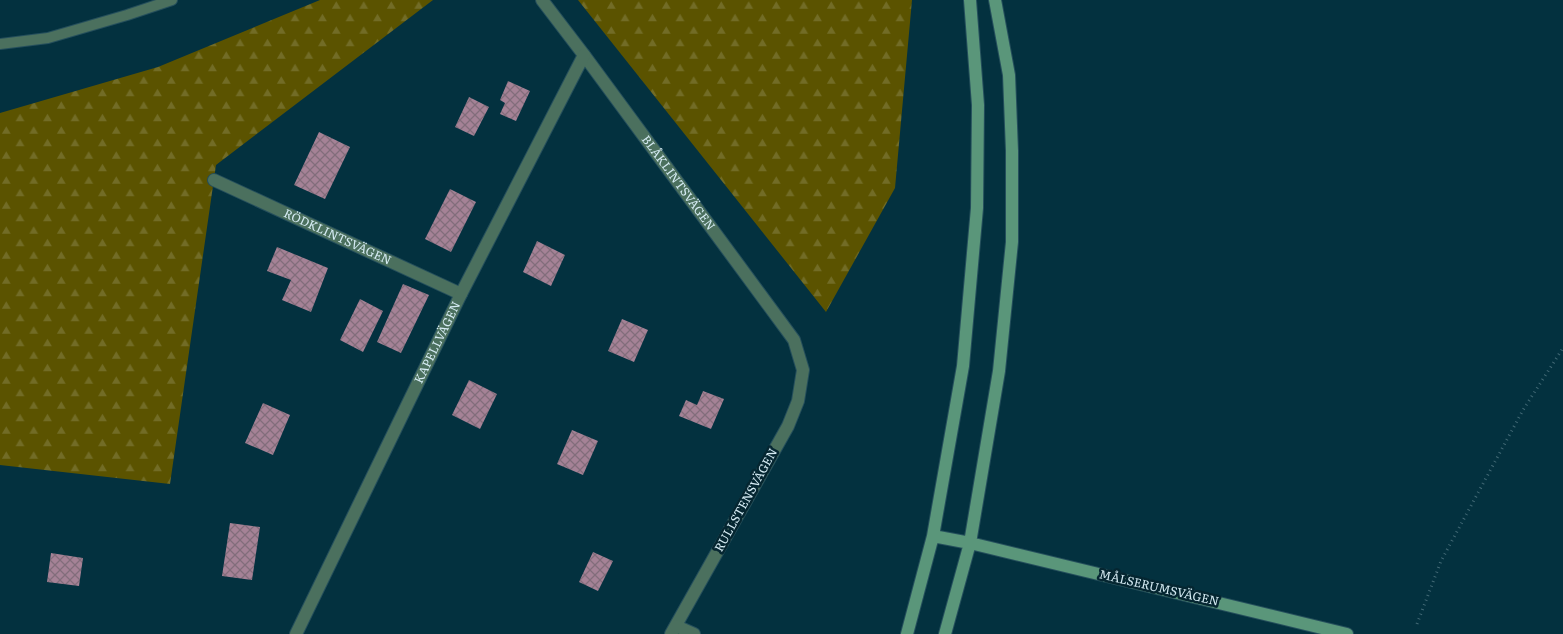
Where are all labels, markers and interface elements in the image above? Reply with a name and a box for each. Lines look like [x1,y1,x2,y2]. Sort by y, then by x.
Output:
street label: BLÅKLINTSVÄGEN [638,131,720,234]
street label: RÖDKLINTSVÄGEN [281,203,395,269]
street label: KAPELLVÄGEN [409,298,464,386]
street label: RULLSTENSVÄGEN [709,444,781,555]
street label: MÅLSERUMSVÄGEN [1098,564,1221,610]

